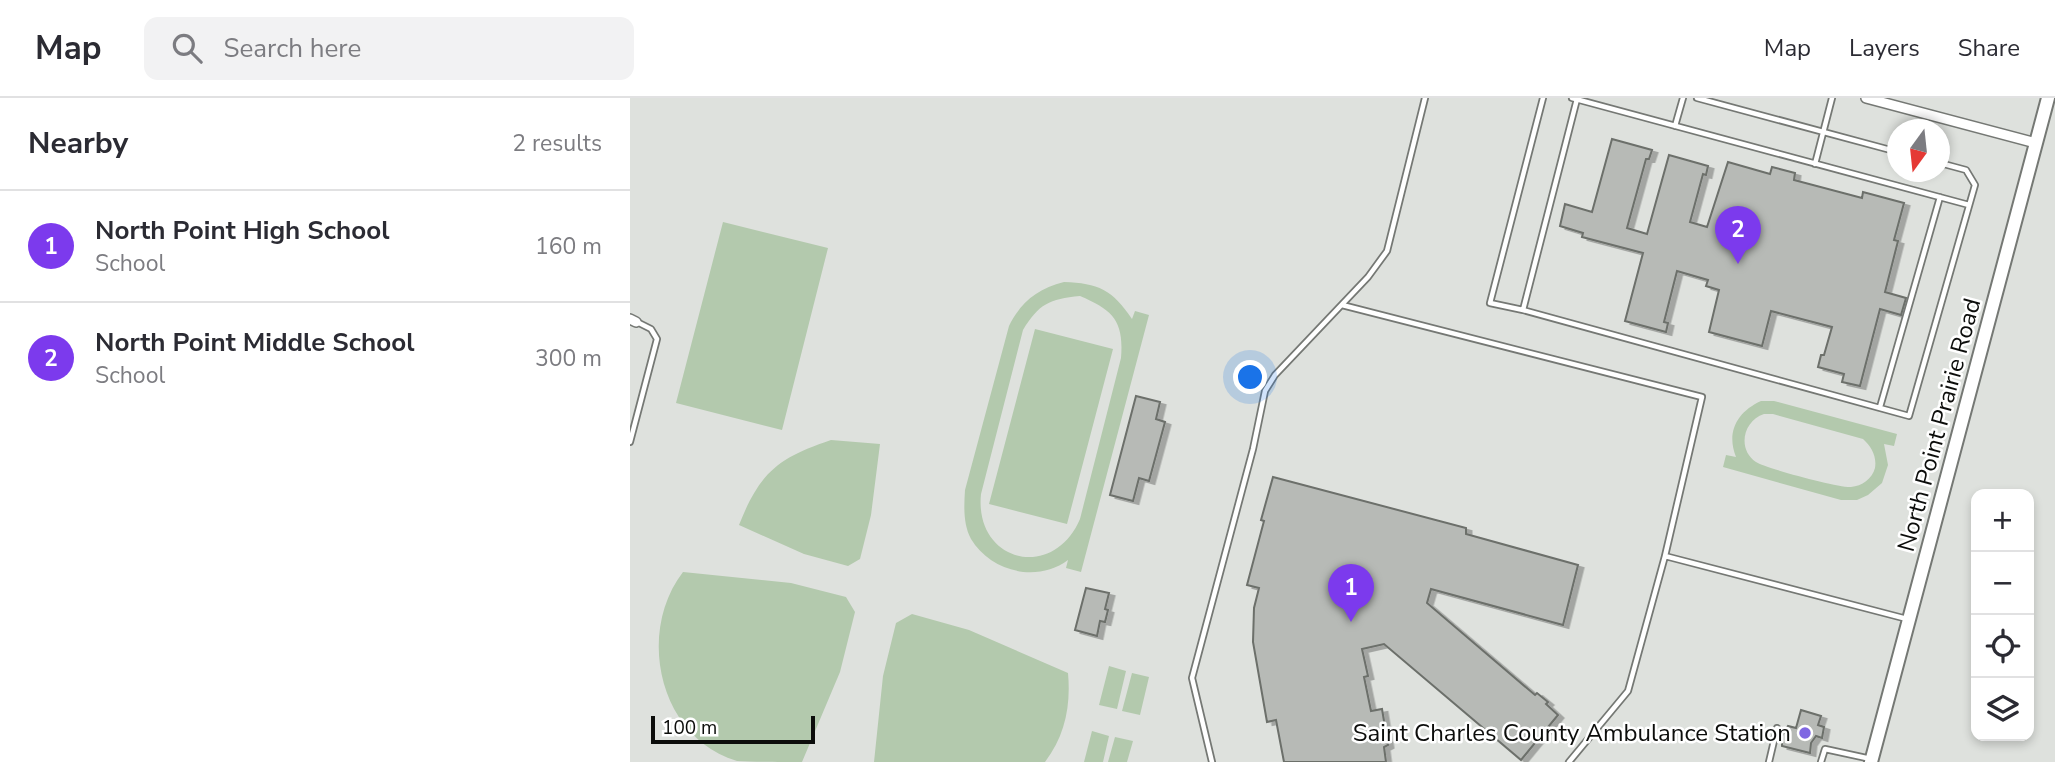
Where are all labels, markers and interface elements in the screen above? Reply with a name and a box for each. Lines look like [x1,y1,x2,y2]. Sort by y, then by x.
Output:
search box [144,17,634,80]
text: Map [35,26,102,71]
icon: search [168,29,206,67]
text: Search here [224,31,361,66]
text: Map [1764,32,1811,64]
text: Layers [1849,32,1920,64]
text: Share [1958,32,2020,64]
north arrow [1887,119,1950,182]
text: Nearby [28,123,128,164]
text: 2 results [512,128,602,159]
pin: 2 [1715,206,1761,264]
text: North Point High School [95,213,389,248]
text: 1 [44,231,58,262]
text: 160 m [535,231,602,262]
text: School [95,248,165,279]
street label: North Point Prairie Road [1890,295,1988,555]
text: North Point Middle School [95,325,415,360]
text: 2 [44,343,58,374]
text: 300 m [535,343,602,374]
text: School [95,360,165,391]
your location [1233,360,1267,394]
map controls [1971,489,2034,741]
button: + [1971,489,2034,552]
button: − [1971,552,2034,615]
pin: 1 [1328,564,1374,622]
button: locate [1971,615,2034,678]
button: layers [1971,678,2034,741]
scale bar [651,713,816,745]
text: 100 m [662,715,717,741]
place label: Saint Charles County Ambulance Station [1353,717,1791,749]
marker: Saint Charles County Ambulance Station [1797,725,1813,741]

